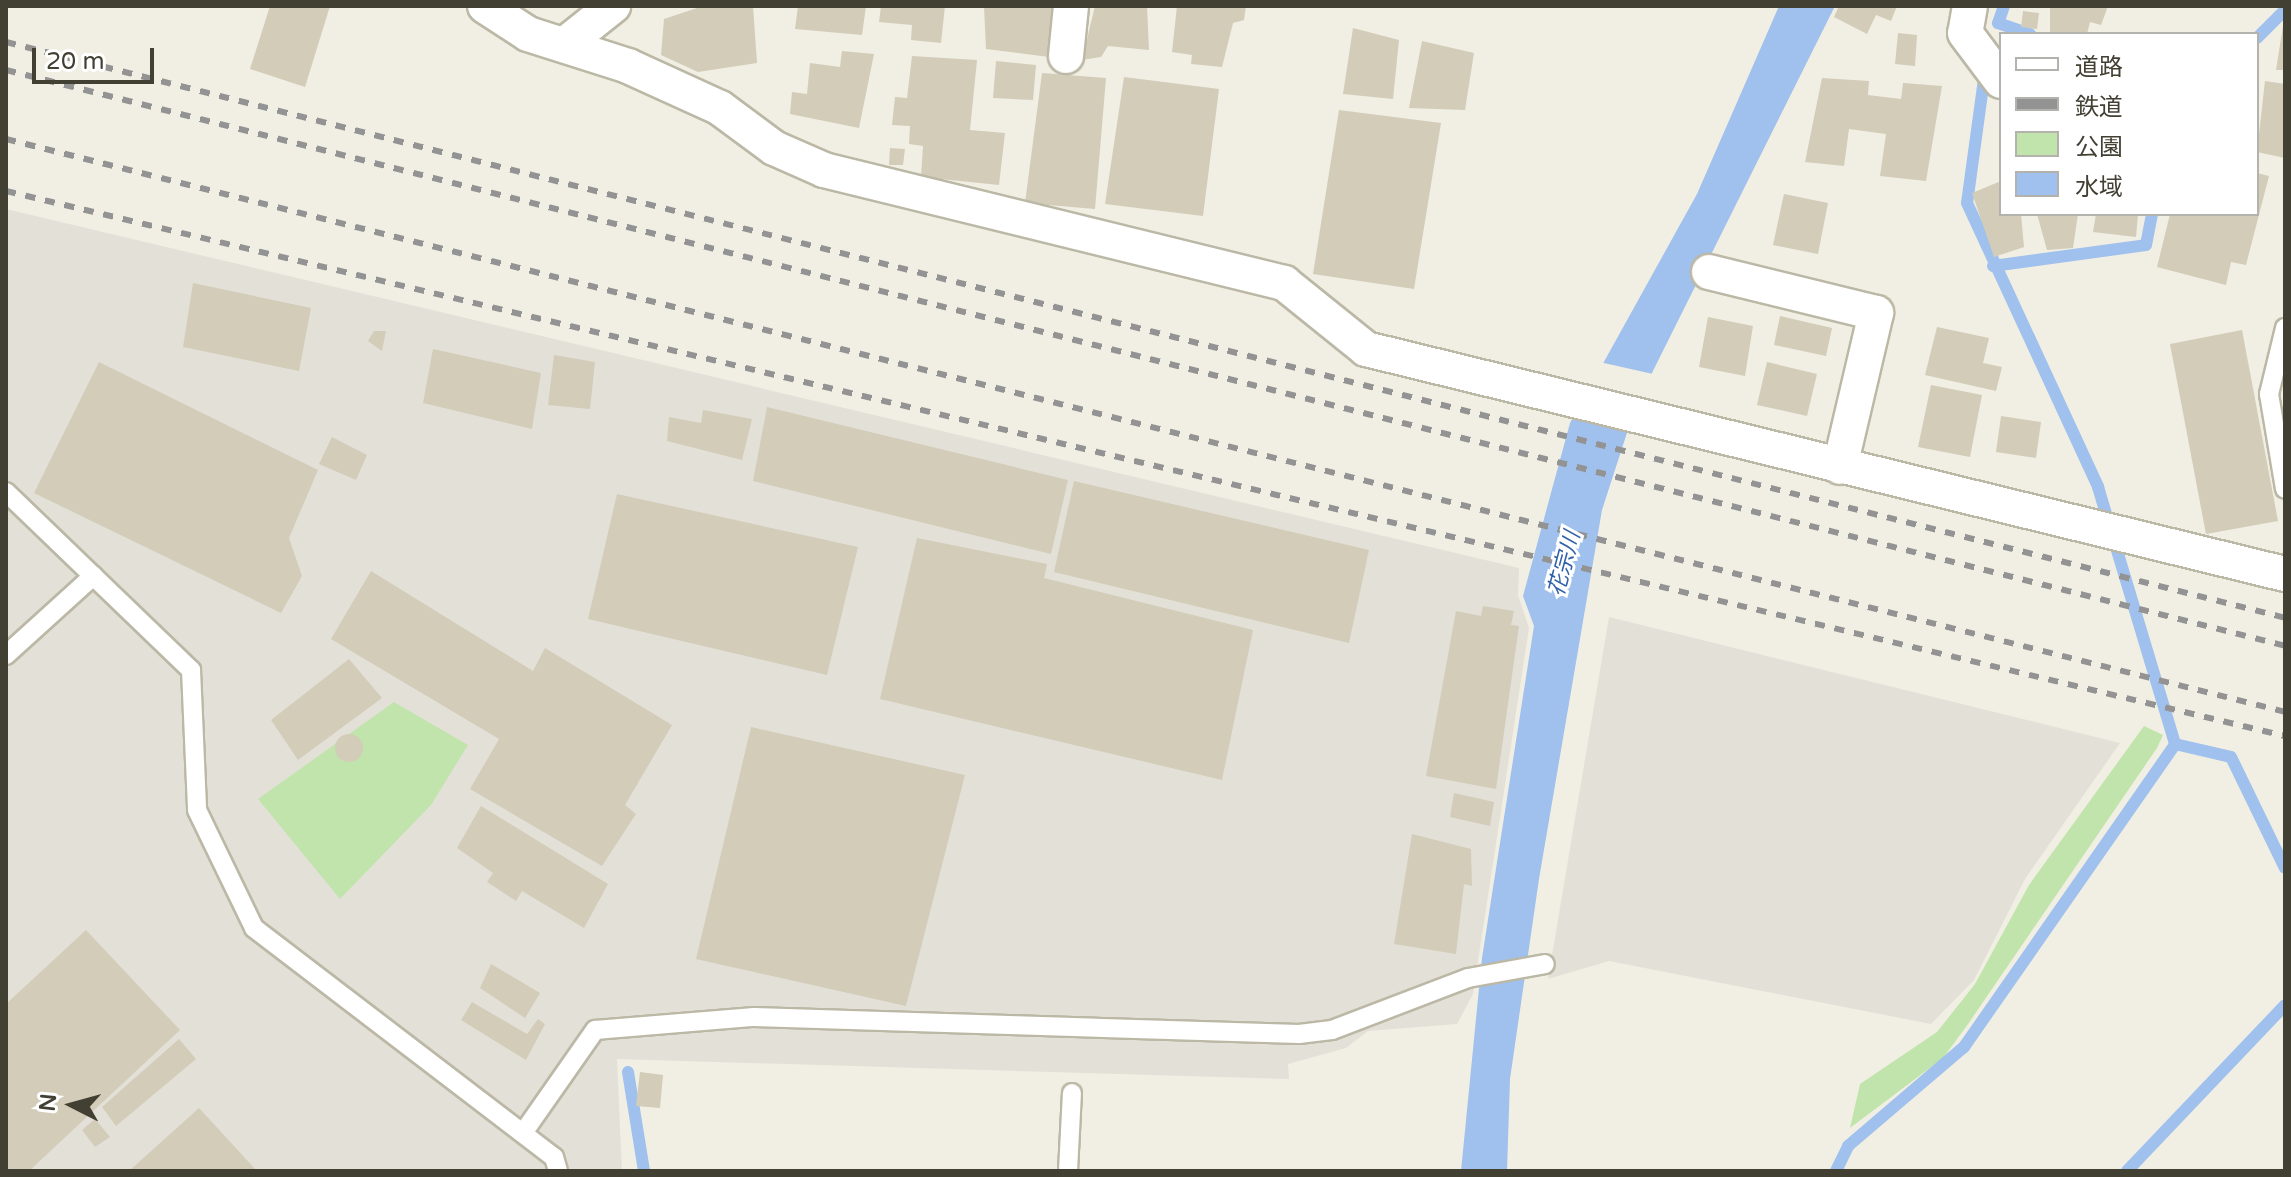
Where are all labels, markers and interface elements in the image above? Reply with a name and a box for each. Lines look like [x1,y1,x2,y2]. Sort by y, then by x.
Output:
scale bar [36,32,158,82]
legend [1999,32,2259,216]
text: 20 m [46,47,104,76]
text: 道路 [2075,53,2123,82]
text: 鉄道 [2075,93,2123,122]
text: 公園 [2075,133,2123,162]
text: 水域 [2075,173,2123,202]
water label: 花宗川 [1544,529,1586,599]
north arrow [32,1065,112,1145]
text: N [34,1092,62,1113]

